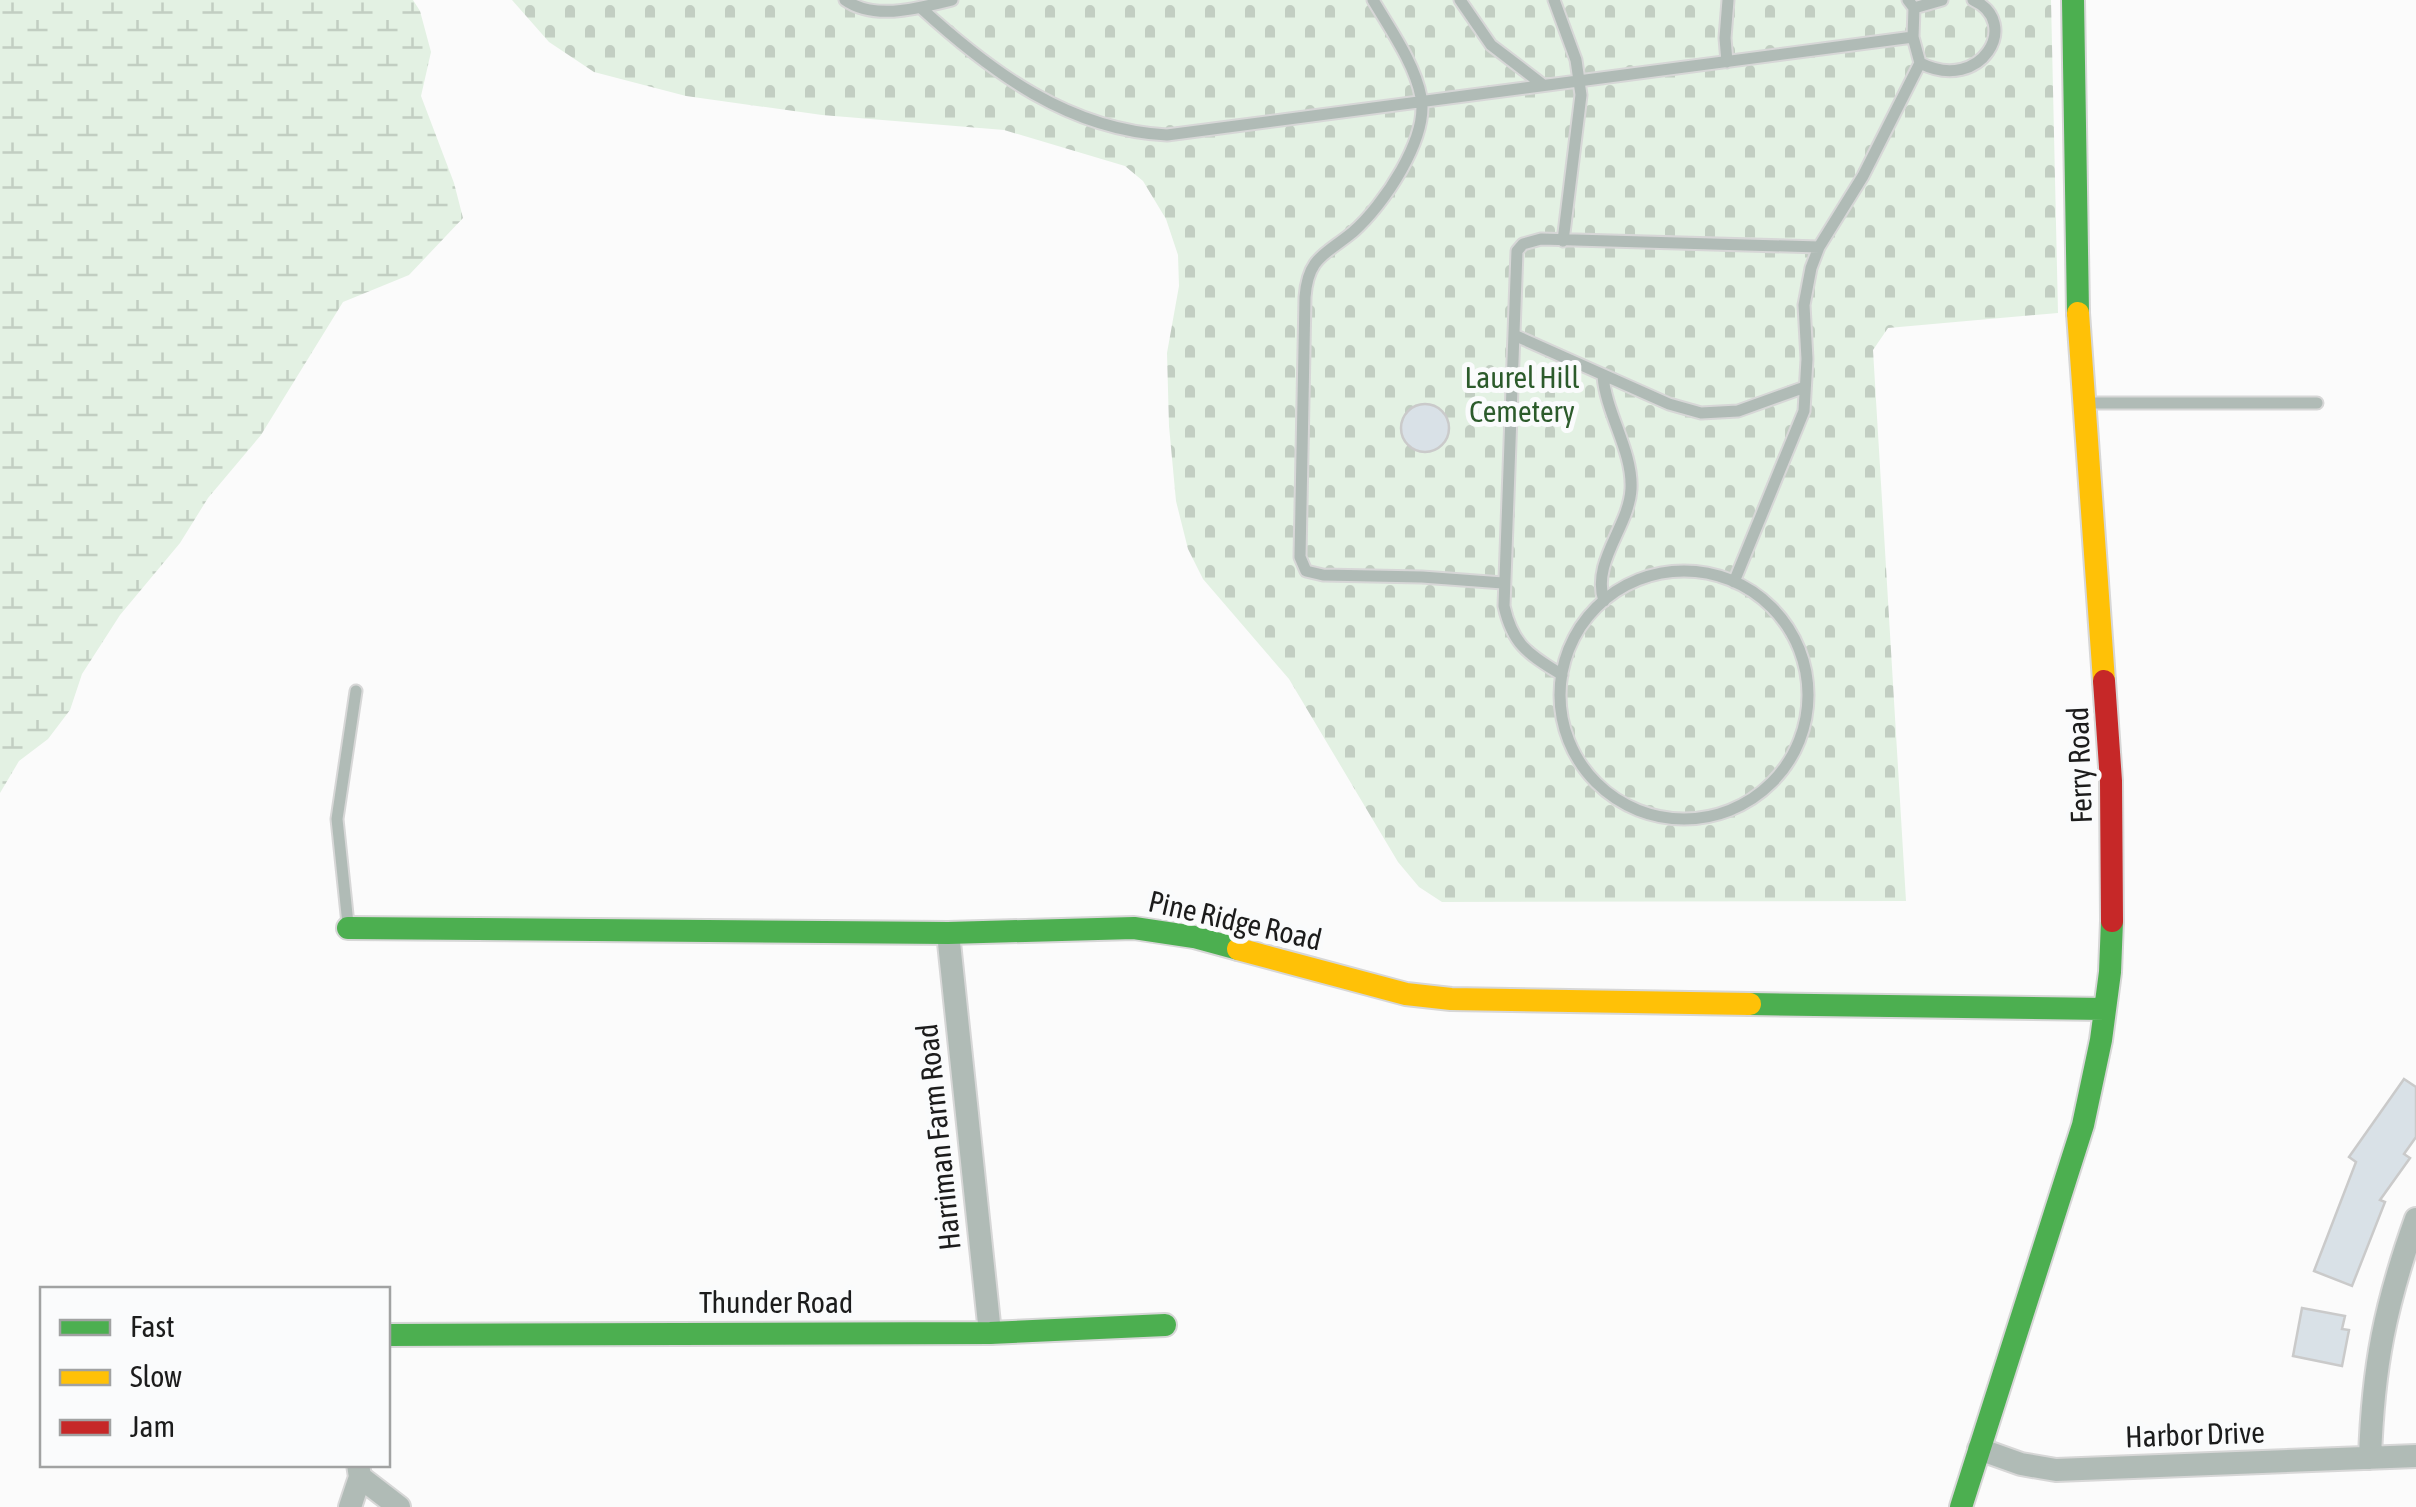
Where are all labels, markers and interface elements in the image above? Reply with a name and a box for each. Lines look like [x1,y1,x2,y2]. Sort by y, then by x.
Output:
park label: Laurel Hill Cemetery [1465,360,1579,428]
street label: Ferry Road [2060,706,2098,824]
street label: Pine Ridge Road [1145,884,1325,956]
street label: Harriman Farm Road [909,1022,967,1252]
street label: Thunder Road [699,1285,853,1319]
legend [40,1287,390,1467]
text: Fast [130,1309,175,1343]
text: Slow [130,1359,182,1393]
text: Jam [130,1409,175,1443]
street label: Harbor Drive [2125,1415,2265,1453]

